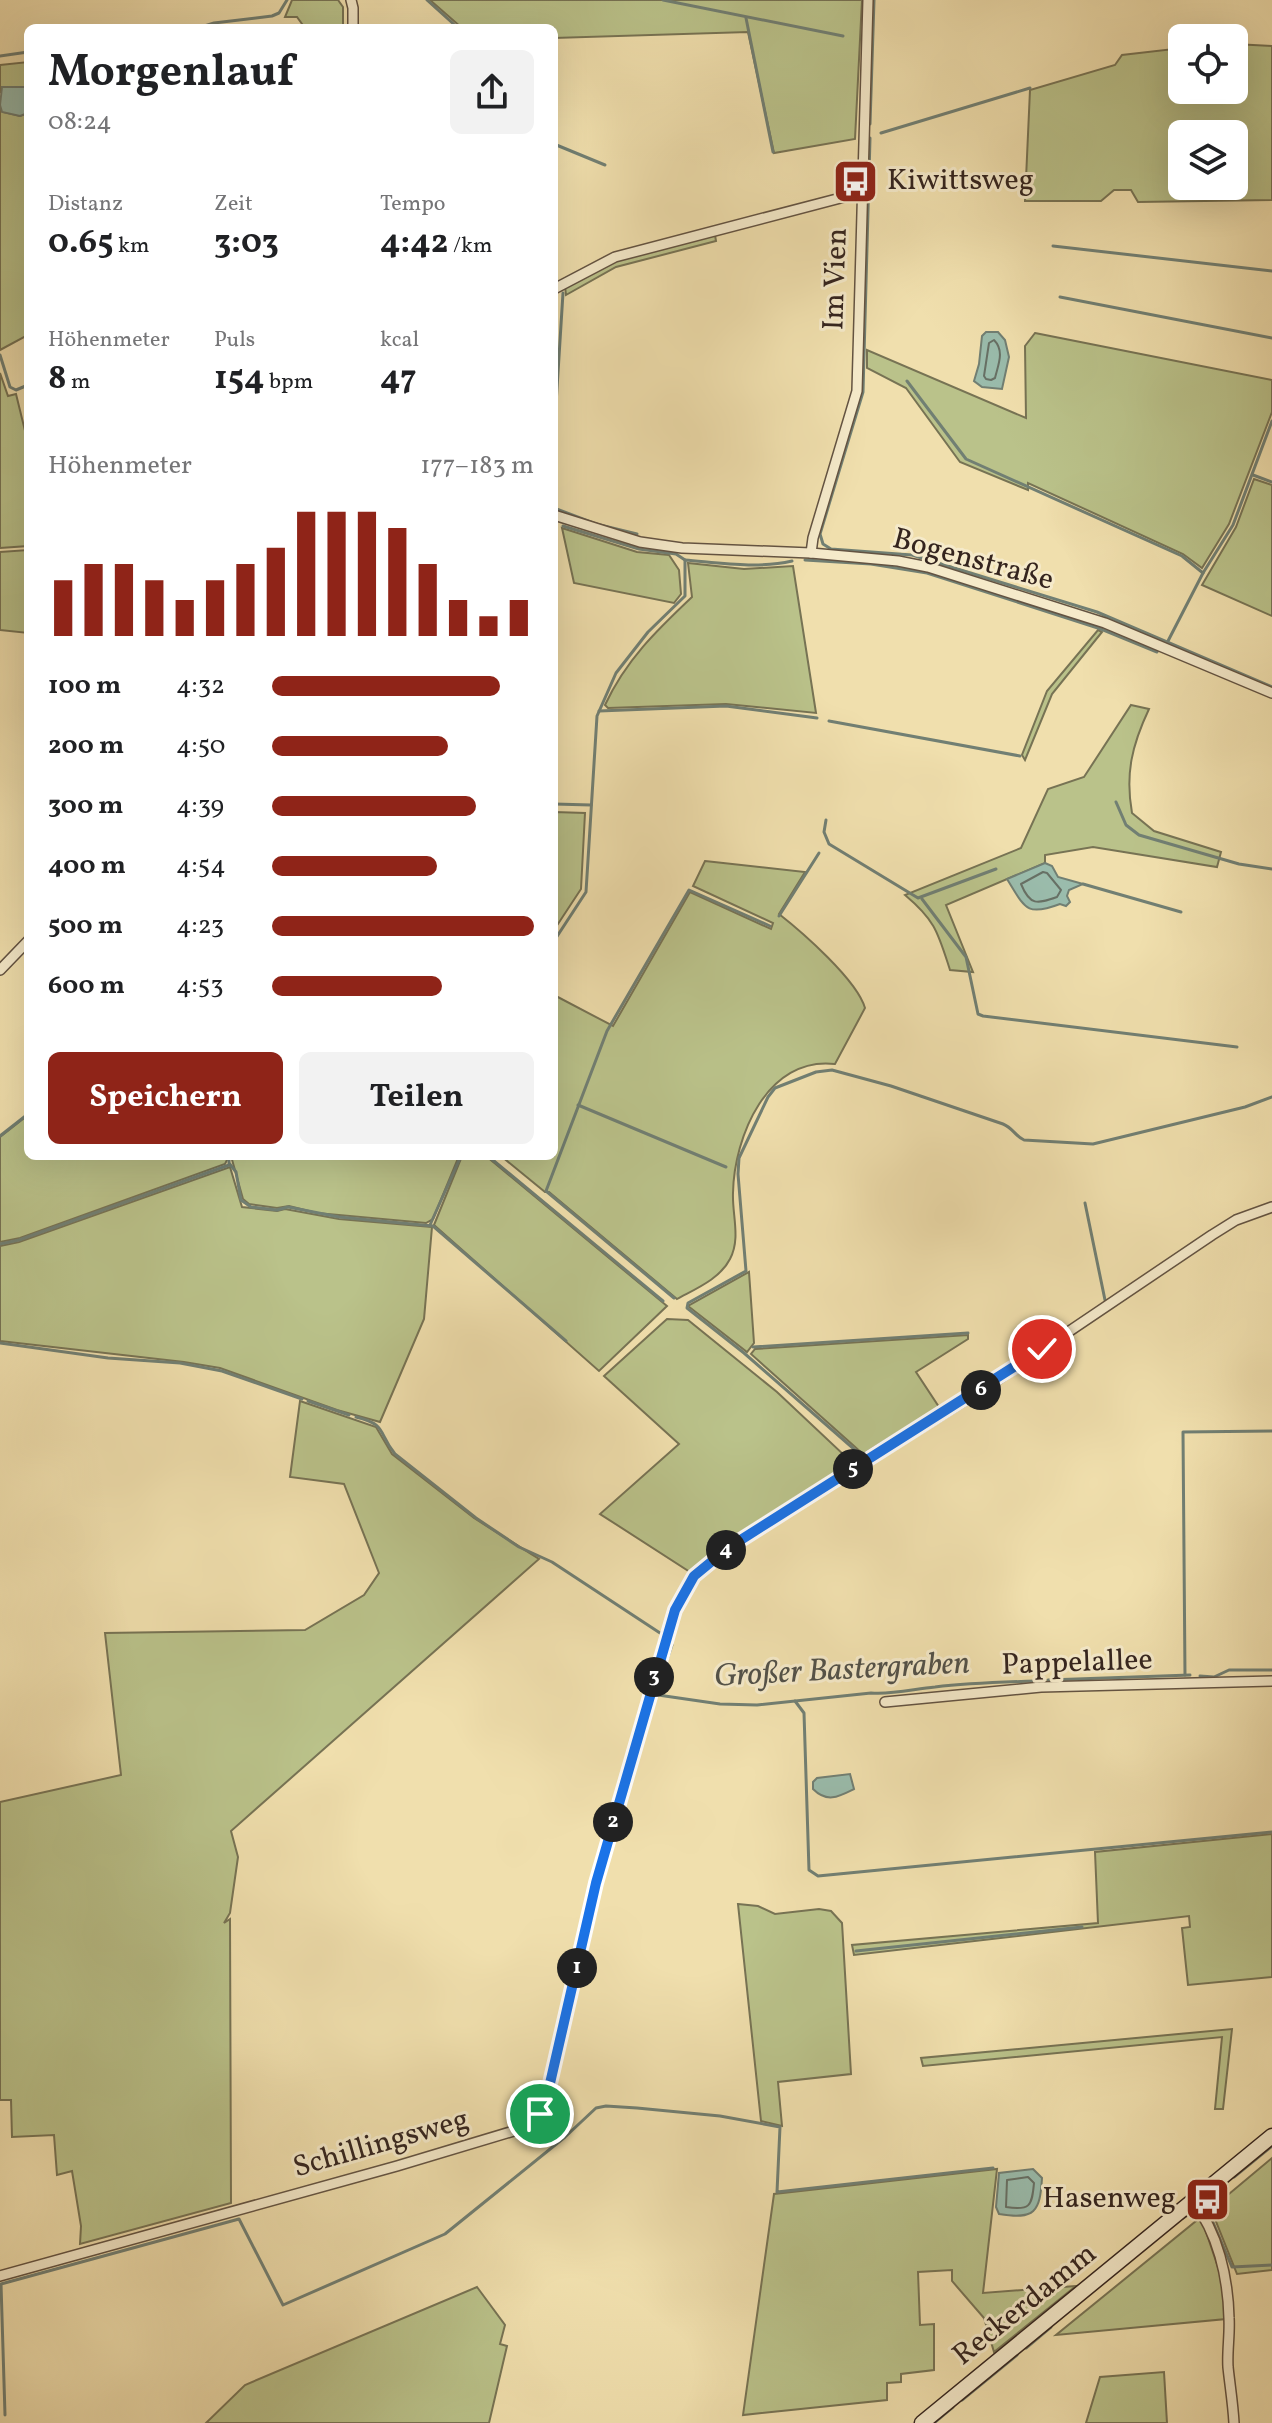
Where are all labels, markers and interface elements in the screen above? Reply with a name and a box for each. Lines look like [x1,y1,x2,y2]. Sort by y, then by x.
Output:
map controls [1168,24,1248,200]
button: locate [1168,24,1248,104]
text: Morgenlauf [48,43,294,104]
button: share [450,50,534,134]
text: 08:24 [48,104,112,140]
button: layers [1168,120,1248,200]
bus stop icon: Kiwittsweg [832,157,880,205]
place label: Kiwittsweg [887,160,1034,202]
text: Distanz [48,189,123,220]
text: Zeit [214,189,253,220]
text: Tempo [380,189,446,220]
text: 0.65 [48,220,114,267]
text: 3:03 [214,220,279,267]
text: 4:42 [380,220,449,267]
street label: Im Vien [813,227,859,331]
text: km [114,231,150,262]
text: /km [449,231,492,262]
text: Höhenmeter [48,325,170,356]
text: Puls [214,325,255,356]
text: kcal [380,325,419,356]
text: 8 [48,356,67,403]
text: 154 [214,356,265,403]
text: 47 [380,356,417,403]
text: m [67,367,90,398]
text: bpm [265,367,313,398]
text: Höhenmeter [48,448,192,484]
text: 177–183 m [420,448,534,484]
street label: Bogenstraße [888,518,1058,602]
text: 100 m [48,668,121,704]
text: 4:32 [176,668,225,704]
text: 200 m [48,728,124,764]
text: 4:50 [176,728,225,764]
text: 300 m [48,788,124,824]
text: 4:39 [176,788,224,824]
text: 400 m [48,848,126,884]
text: 4:54 [176,848,226,884]
text: 500 m [48,908,123,944]
text: 4:23 [176,908,224,944]
text: 600 m [48,968,125,1004]
text: 4:53 [176,968,224,1004]
button: Speichern [48,1052,283,1144]
button: Teilen [299,1052,534,1144]
pin [1008,1315,1076,1383]
icon: check [1020,1327,1064,1371]
pin: 6 [961,1370,1001,1410]
text: 6 [975,1374,987,1405]
pin: 5 [833,1449,873,1489]
text: 5 [848,1453,858,1484]
pin: 4 [706,1530,746,1570]
text: 4 [719,1534,733,1565]
street label: Pappelallee [1001,1639,1153,1687]
water label: Großer Bastergraben [713,1642,971,1700]
pin: 3 [634,1657,674,1697]
text: 3 [648,1661,660,1692]
pin: 2 [593,1802,633,1842]
text: 2 [607,1806,619,1837]
pin: 1 [557,1948,597,1988]
text: 1 [573,1952,581,1983]
pin [506,2080,574,2148]
icon: arrive [518,2092,562,2136]
street label: Schillingsweg [288,2099,474,2189]
bus stop icon: Hasenweg [1183,2175,1231,2223]
place label: Hasenweg [1042,2178,1176,2220]
street label: Reckerdamm [944,2234,1106,2376]

